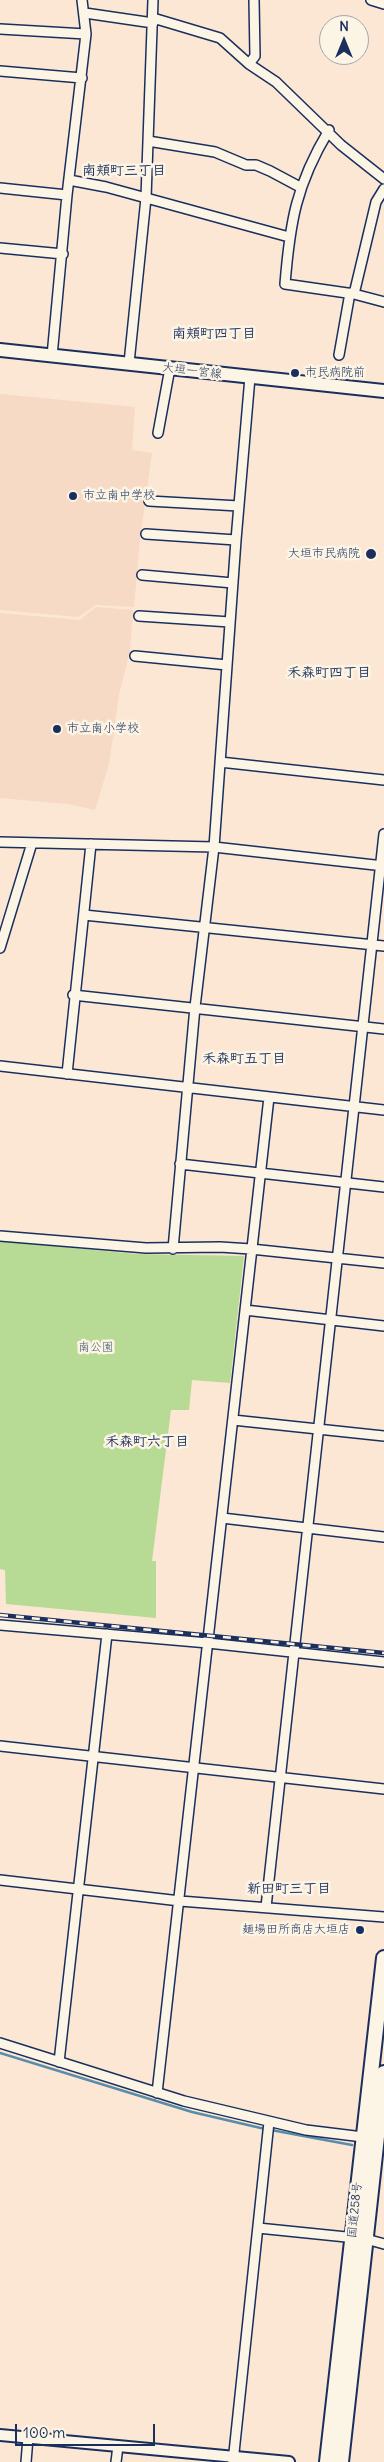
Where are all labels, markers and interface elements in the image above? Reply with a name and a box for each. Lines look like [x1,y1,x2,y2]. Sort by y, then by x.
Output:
north arrow [319,15,369,65]
text: N [339,17,349,35]
district label: 南頬町三丁目 [82,163,166,179]
district label: 南頬町四丁目 [172,326,256,342]
street label: 大垣一宮線 [161,360,223,382]
place label: 市民病院前 [305,366,365,380]
marker: 市民病院前 [289,367,301,379]
place label: 市立南中学校 [83,489,155,503]
marker: 市立南中学校 [67,490,79,502]
place label: 大垣市民病院 [288,547,360,561]
marker: 大垣市民病院 [364,547,378,561]
district label: 禾森町四丁目 [287,665,371,681]
place label: 市立南小学校 [67,722,139,736]
marker: 市立南小学校 [51,723,63,735]
district label: 禾森町五丁目 [202,1051,286,1067]
park label: 南公園 [78,1341,114,1355]
district label: 禾森町六丁目 [105,1434,189,1450]
district label: 新田町三丁目 [247,1881,331,1897]
place label: 麺場田所商店大垣店 [242,1923,350,1937]
marker: 麺場田所商店大垣店 [354,1924,366,1936]
street label: 国道258号 [345,2181,365,2239]
scale bar [18,2414,158,2446]
text: 100 m [23,2423,65,2442]

